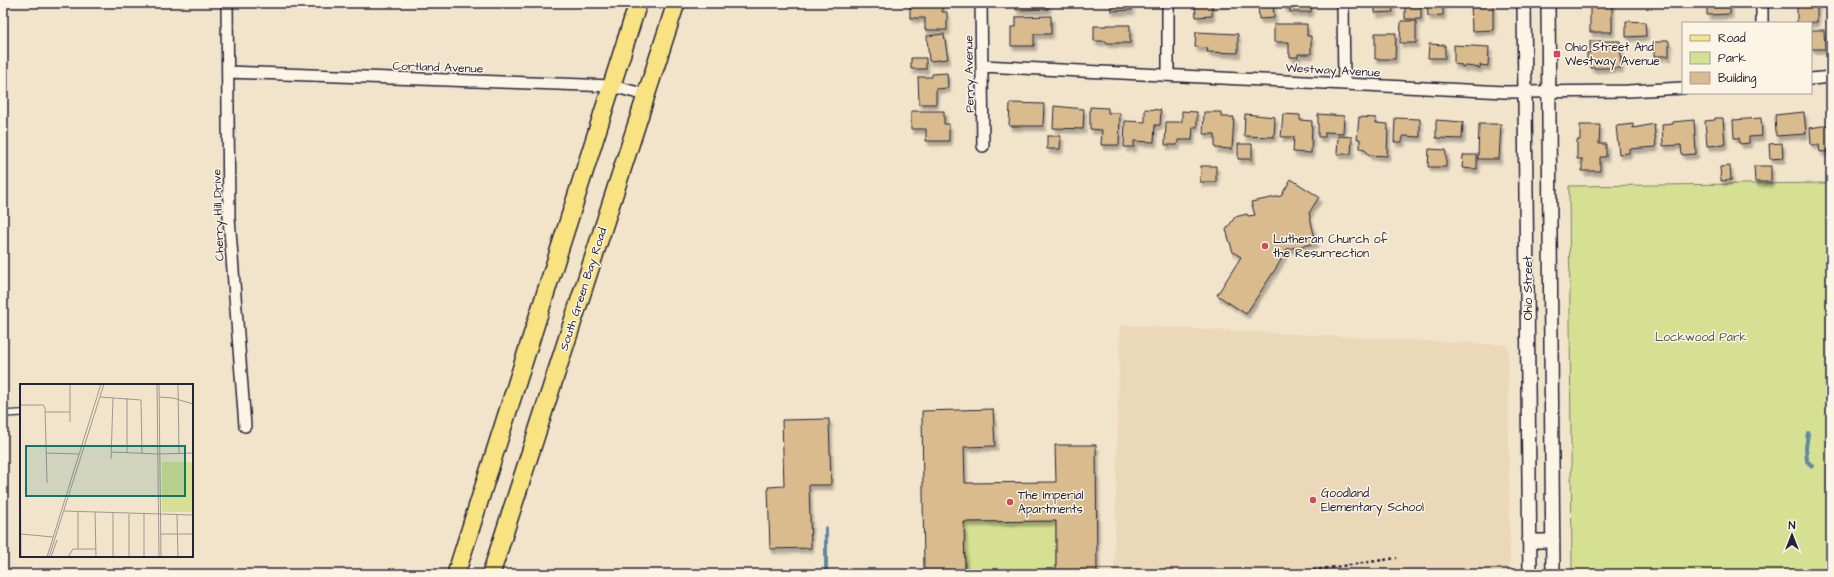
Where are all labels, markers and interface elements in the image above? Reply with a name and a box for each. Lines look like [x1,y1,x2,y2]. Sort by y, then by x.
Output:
legend [1682,22,1812,94]
text: Road [1718,30,1746,47]
street label: Perry Avenue [960,34,980,113]
place label: Ohio Street And Westway Avenue [1565,39,1660,71]
marker: Ohio Street And Westway Avenue [1552,49,1562,59]
text: Park [1718,50,1746,67]
street label: Cortland Avenue [392,57,484,78]
street label: Westway Avenue [1285,60,1381,82]
text: Building [1718,70,1756,88]
street label: Cherry Hill Drive [208,168,230,261]
street label: South Green Bay Road [556,225,612,353]
place label: Lutheran Church of the Resurrection [1273,231,1388,262]
marker: Lutheran Church of the Resurrection [1260,241,1270,251]
street label: Ohio Street [1520,256,1537,320]
park label: Lockwood Park [1655,329,1748,346]
inset map [20,384,193,557]
place label: Goodland Elementary School [1321,485,1424,517]
place label: The Imperial Apartments [1018,487,1084,518]
marker: Goodland Elementary School [1308,495,1318,505]
marker: The Imperial Apartments [1005,497,1015,507]
north arrow [1772,515,1812,555]
text: N [1789,518,1796,533]

